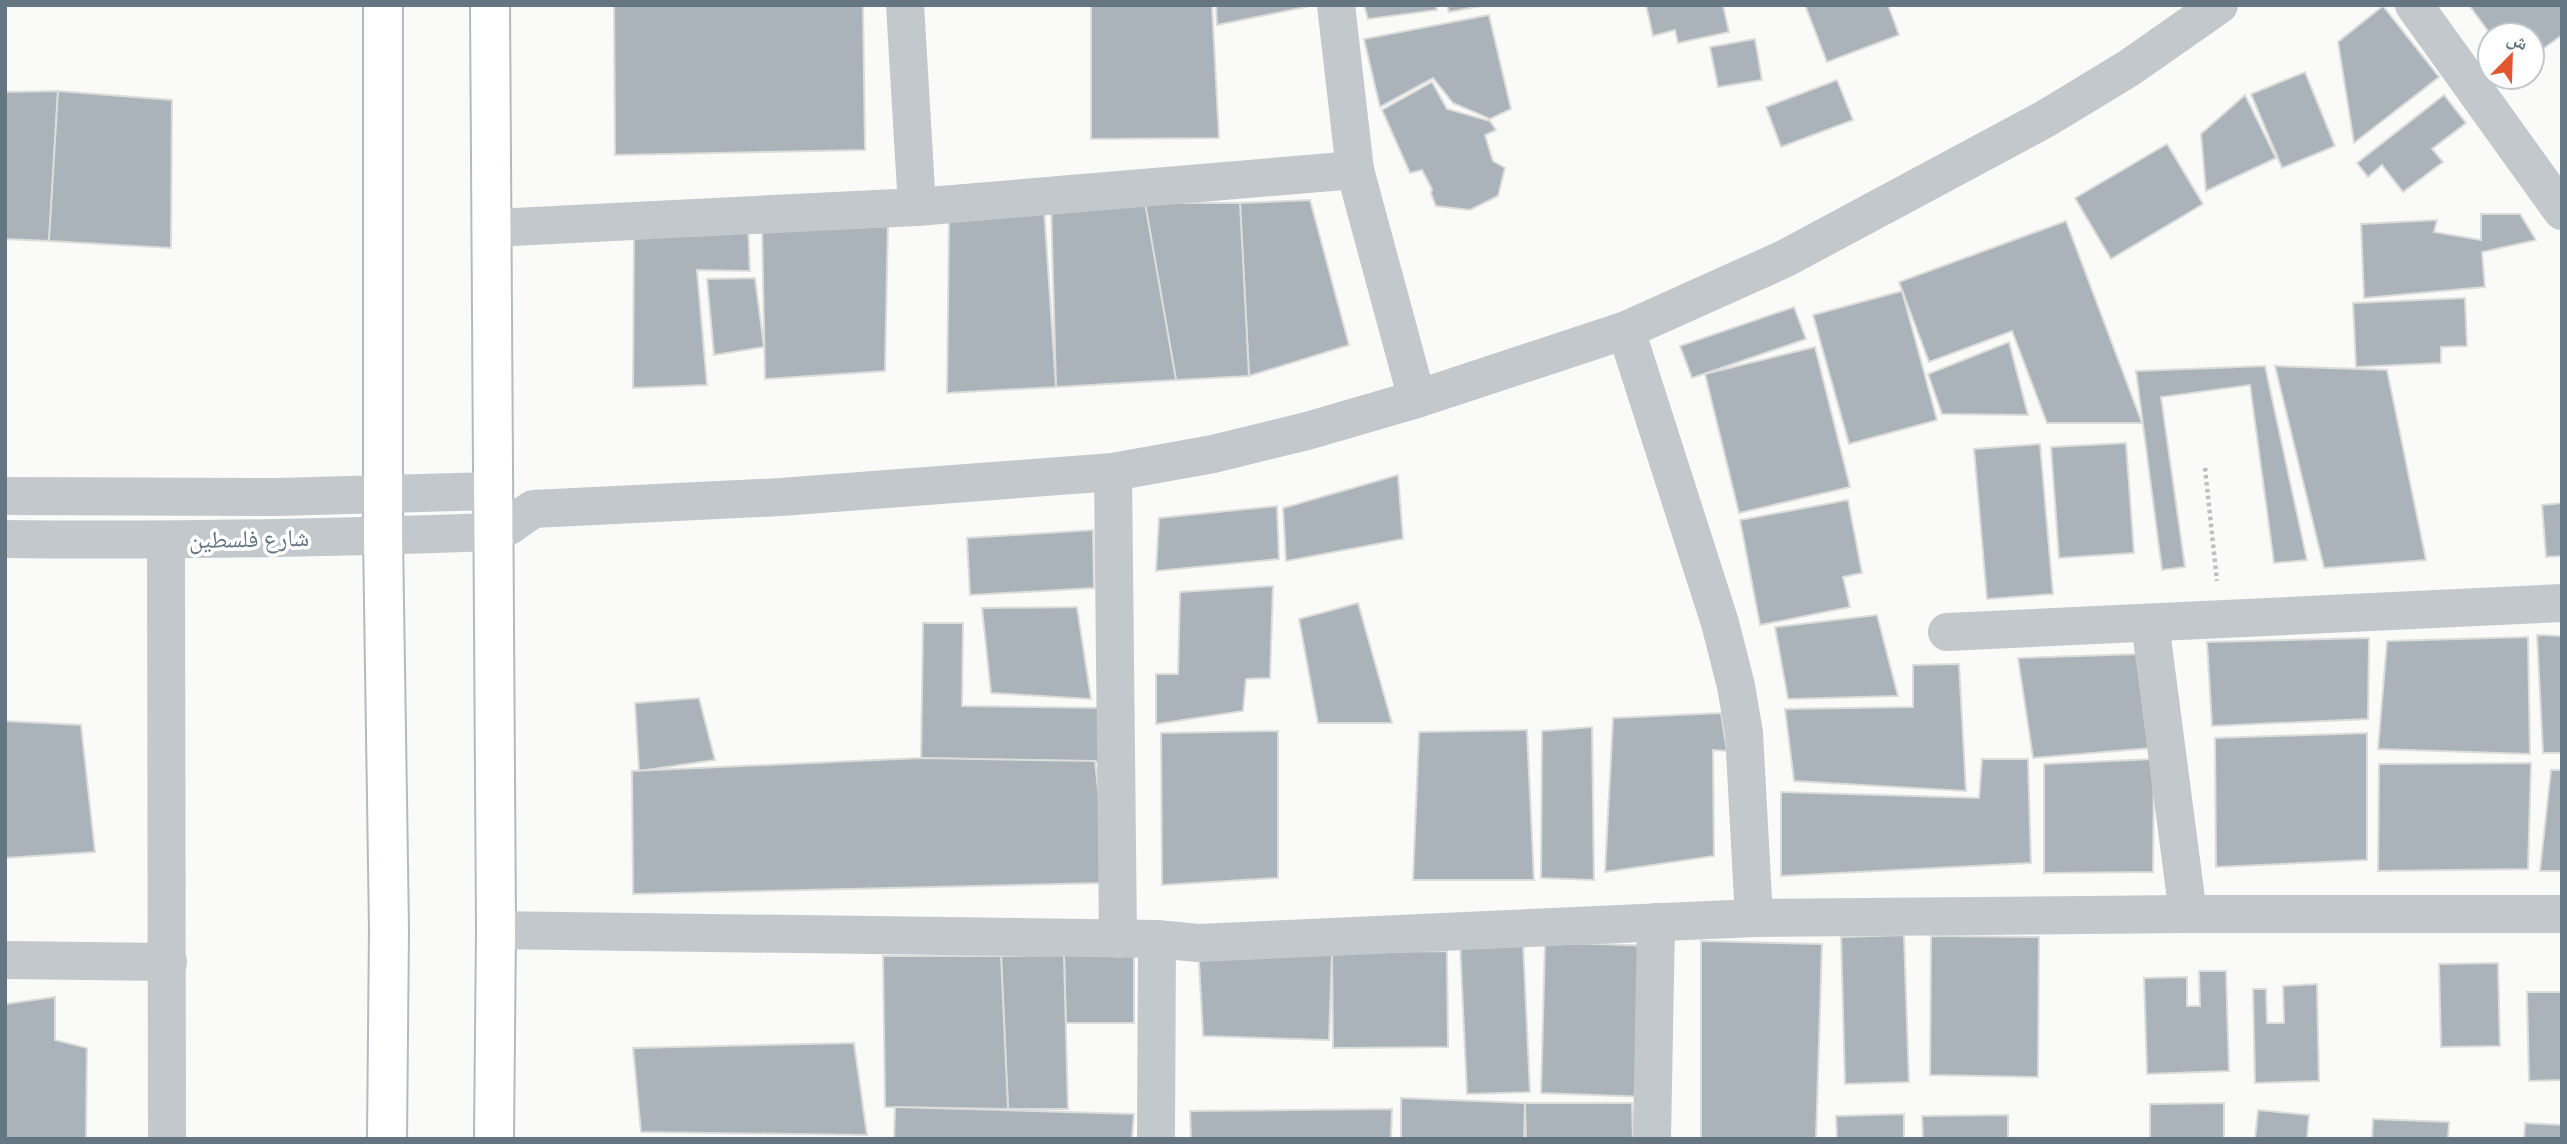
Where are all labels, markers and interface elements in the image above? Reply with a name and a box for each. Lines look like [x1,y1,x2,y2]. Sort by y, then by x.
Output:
north arrow [2476,21,2546,91]
text: ش [2504,25,2532,55]
street label: شارع فلسطين [189,522,309,555]

